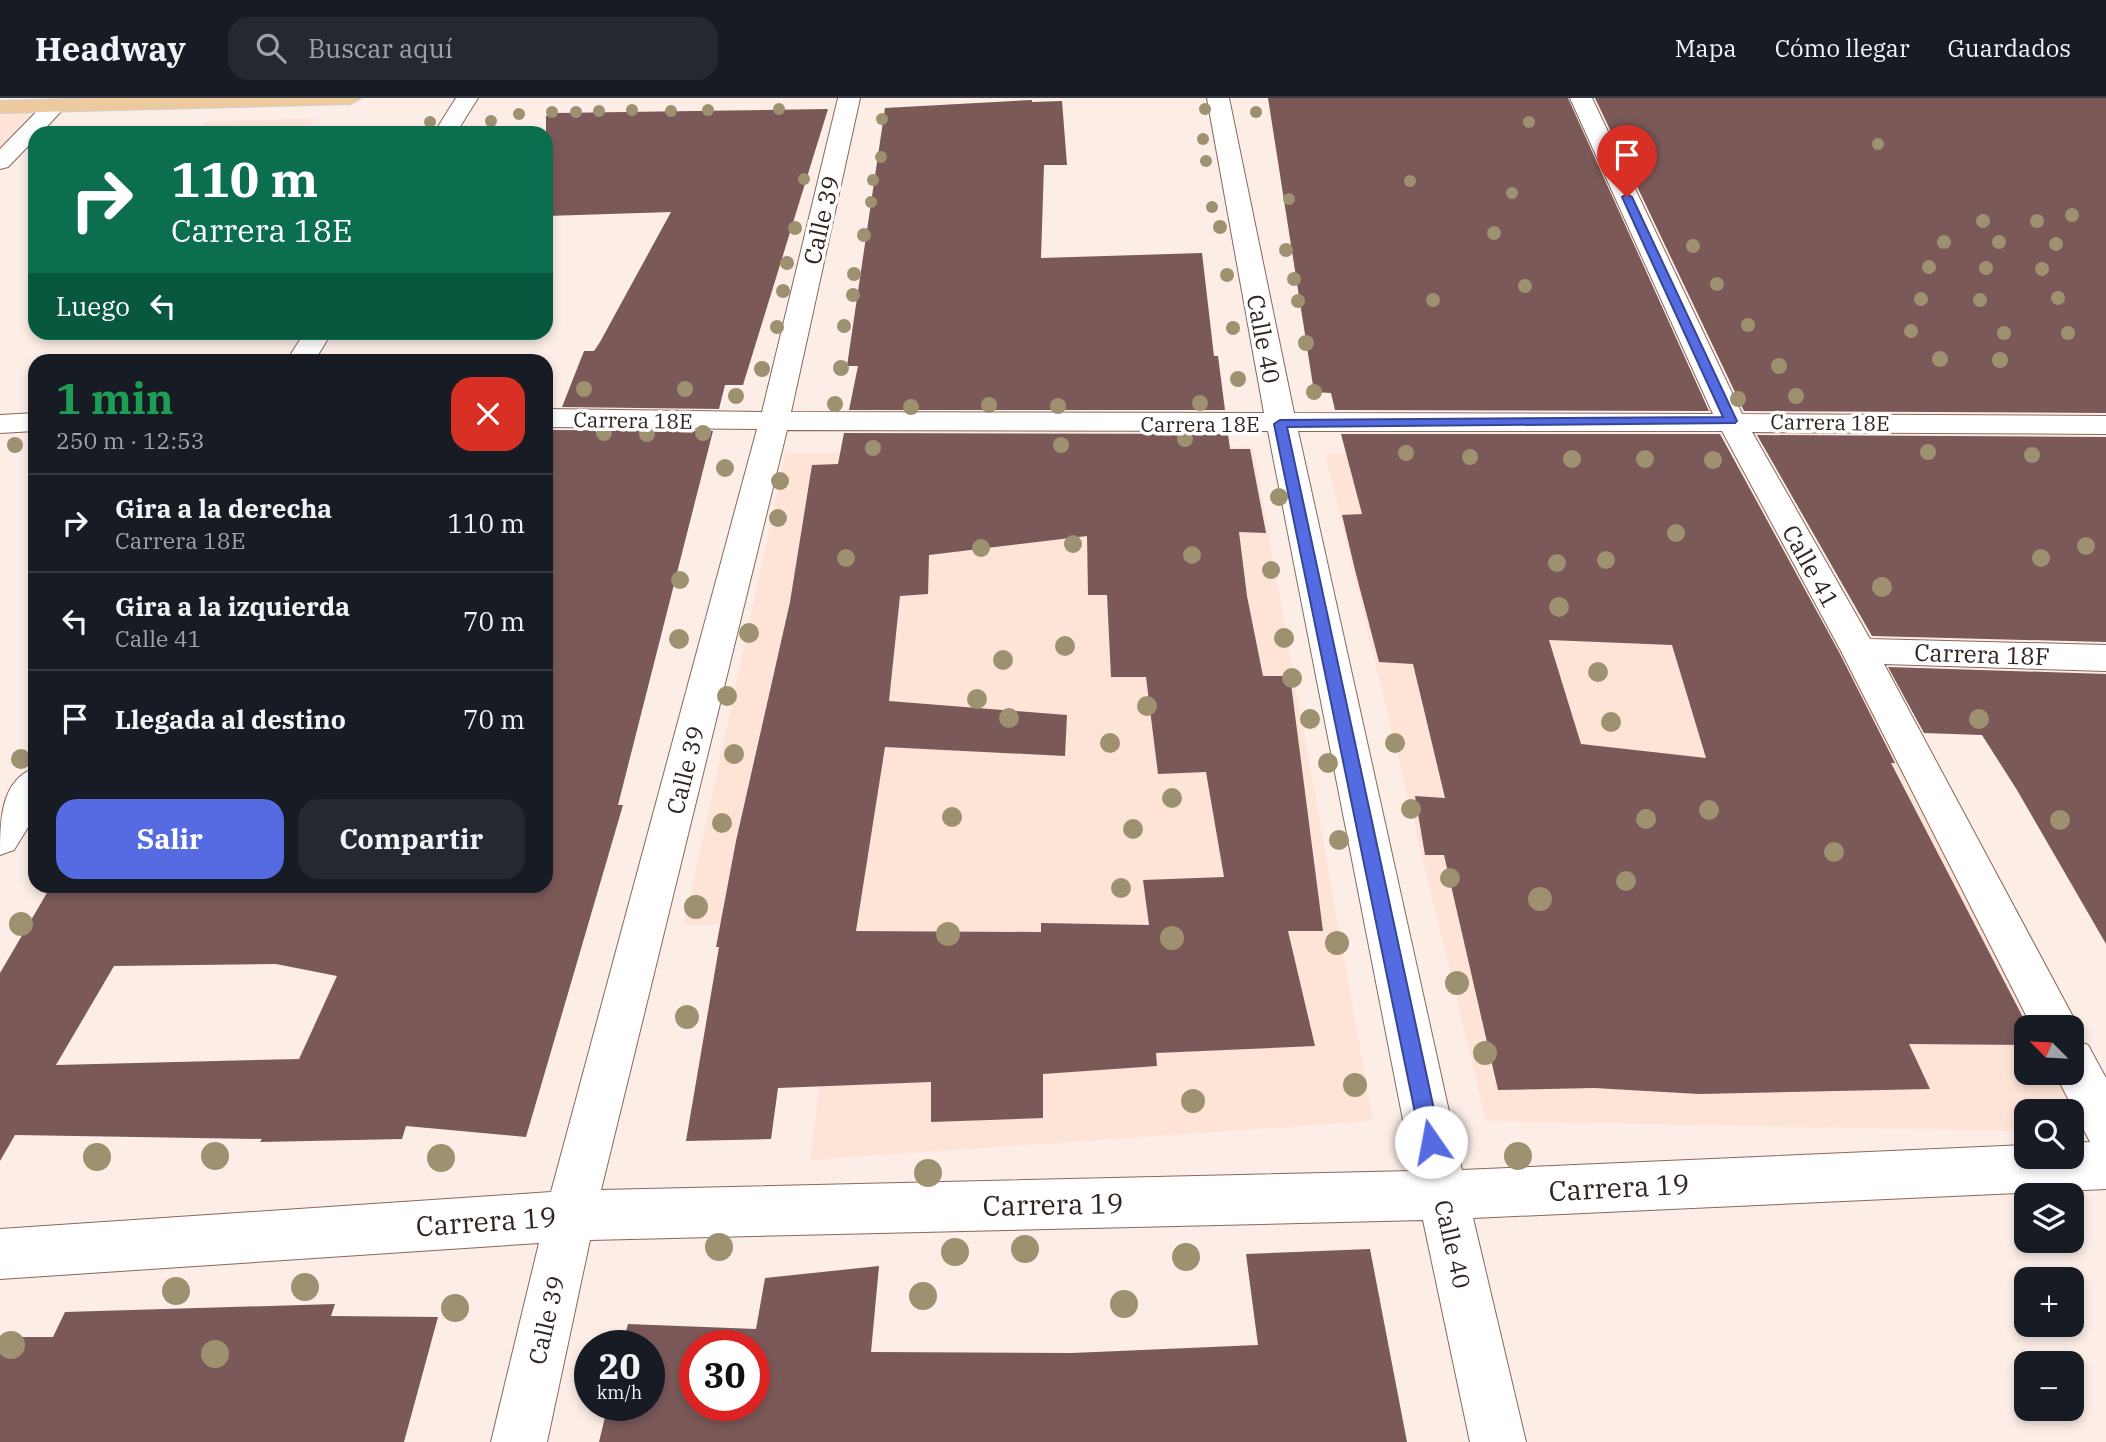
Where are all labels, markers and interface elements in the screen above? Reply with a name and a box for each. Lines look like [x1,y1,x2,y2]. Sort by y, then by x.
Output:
search box [228,17,718,80]
text: Headway [35,27,186,70]
icon: search [252,29,290,67]
text: Buscar aquí [308,31,453,65]
text: Mapa [1675,32,1737,64]
text: Cómo llegar [1775,32,1910,64]
text: Guardados [1948,32,2071,64]
pin [1597,125,1657,197]
icon: arrive [1608,136,1646,174]
text: 110 m [171,147,318,210]
icon: right [56,154,147,245]
street label: Calle 39 [795,173,847,267]
text: Carrera 18E [171,209,352,251]
icon: left [144,287,182,325]
text: Luego [56,289,130,323]
street label: Calle 40 [1240,292,1288,386]
text: 1 min [56,371,174,426]
button: close [451,377,525,451]
street label: Carrera 18E [573,405,693,435]
street label: Carrera 18E [1770,407,1890,437]
street label: Carrera 18E [1140,410,1260,438]
text: 250 m · 12:53 [56,425,205,455]
text: Gira a la derecha [115,491,332,525]
icon: right [56,504,94,542]
text: 110 m [447,506,525,540]
street label: Calle 41 [1775,519,1847,613]
text: Carrera 18E [115,525,245,555]
text: Gira a la izquierda [115,589,350,623]
icon: left [56,602,94,640]
text: 70 m [463,604,525,638]
text: Calle 41 [115,623,201,653]
street label: Carrera 18F [1914,636,2050,672]
icon: arrive [56,700,94,738]
text: Llegada al destino [115,702,346,736]
text: 70 m [463,702,525,736]
street label: Calle 39 [659,722,711,818]
button: Salir [56,799,284,879]
button: Compartir [298,799,525,879]
north arrow [2014,1015,2084,1085]
map controls [2014,1015,2084,1421]
button: search [2014,1099,2084,1169]
position arrow [1394,1105,1468,1179]
street label: Carrera 19 [1548,1165,1690,1209]
button: layers [2014,1183,2084,1253]
street label: Carrera 19 [982,1184,1124,1224]
street label: Calle 40 [1427,1197,1479,1291]
street label: Carrera 19 [414,1198,558,1244]
button: + [2014,1267,2084,1337]
street label: Calle 39 [520,1273,572,1367]
speed limit sign: 30 [679,1330,770,1421]
text: 20 [598,1343,641,1389]
button: − [2014,1351,2084,1421]
text: km/h [597,1381,642,1404]

